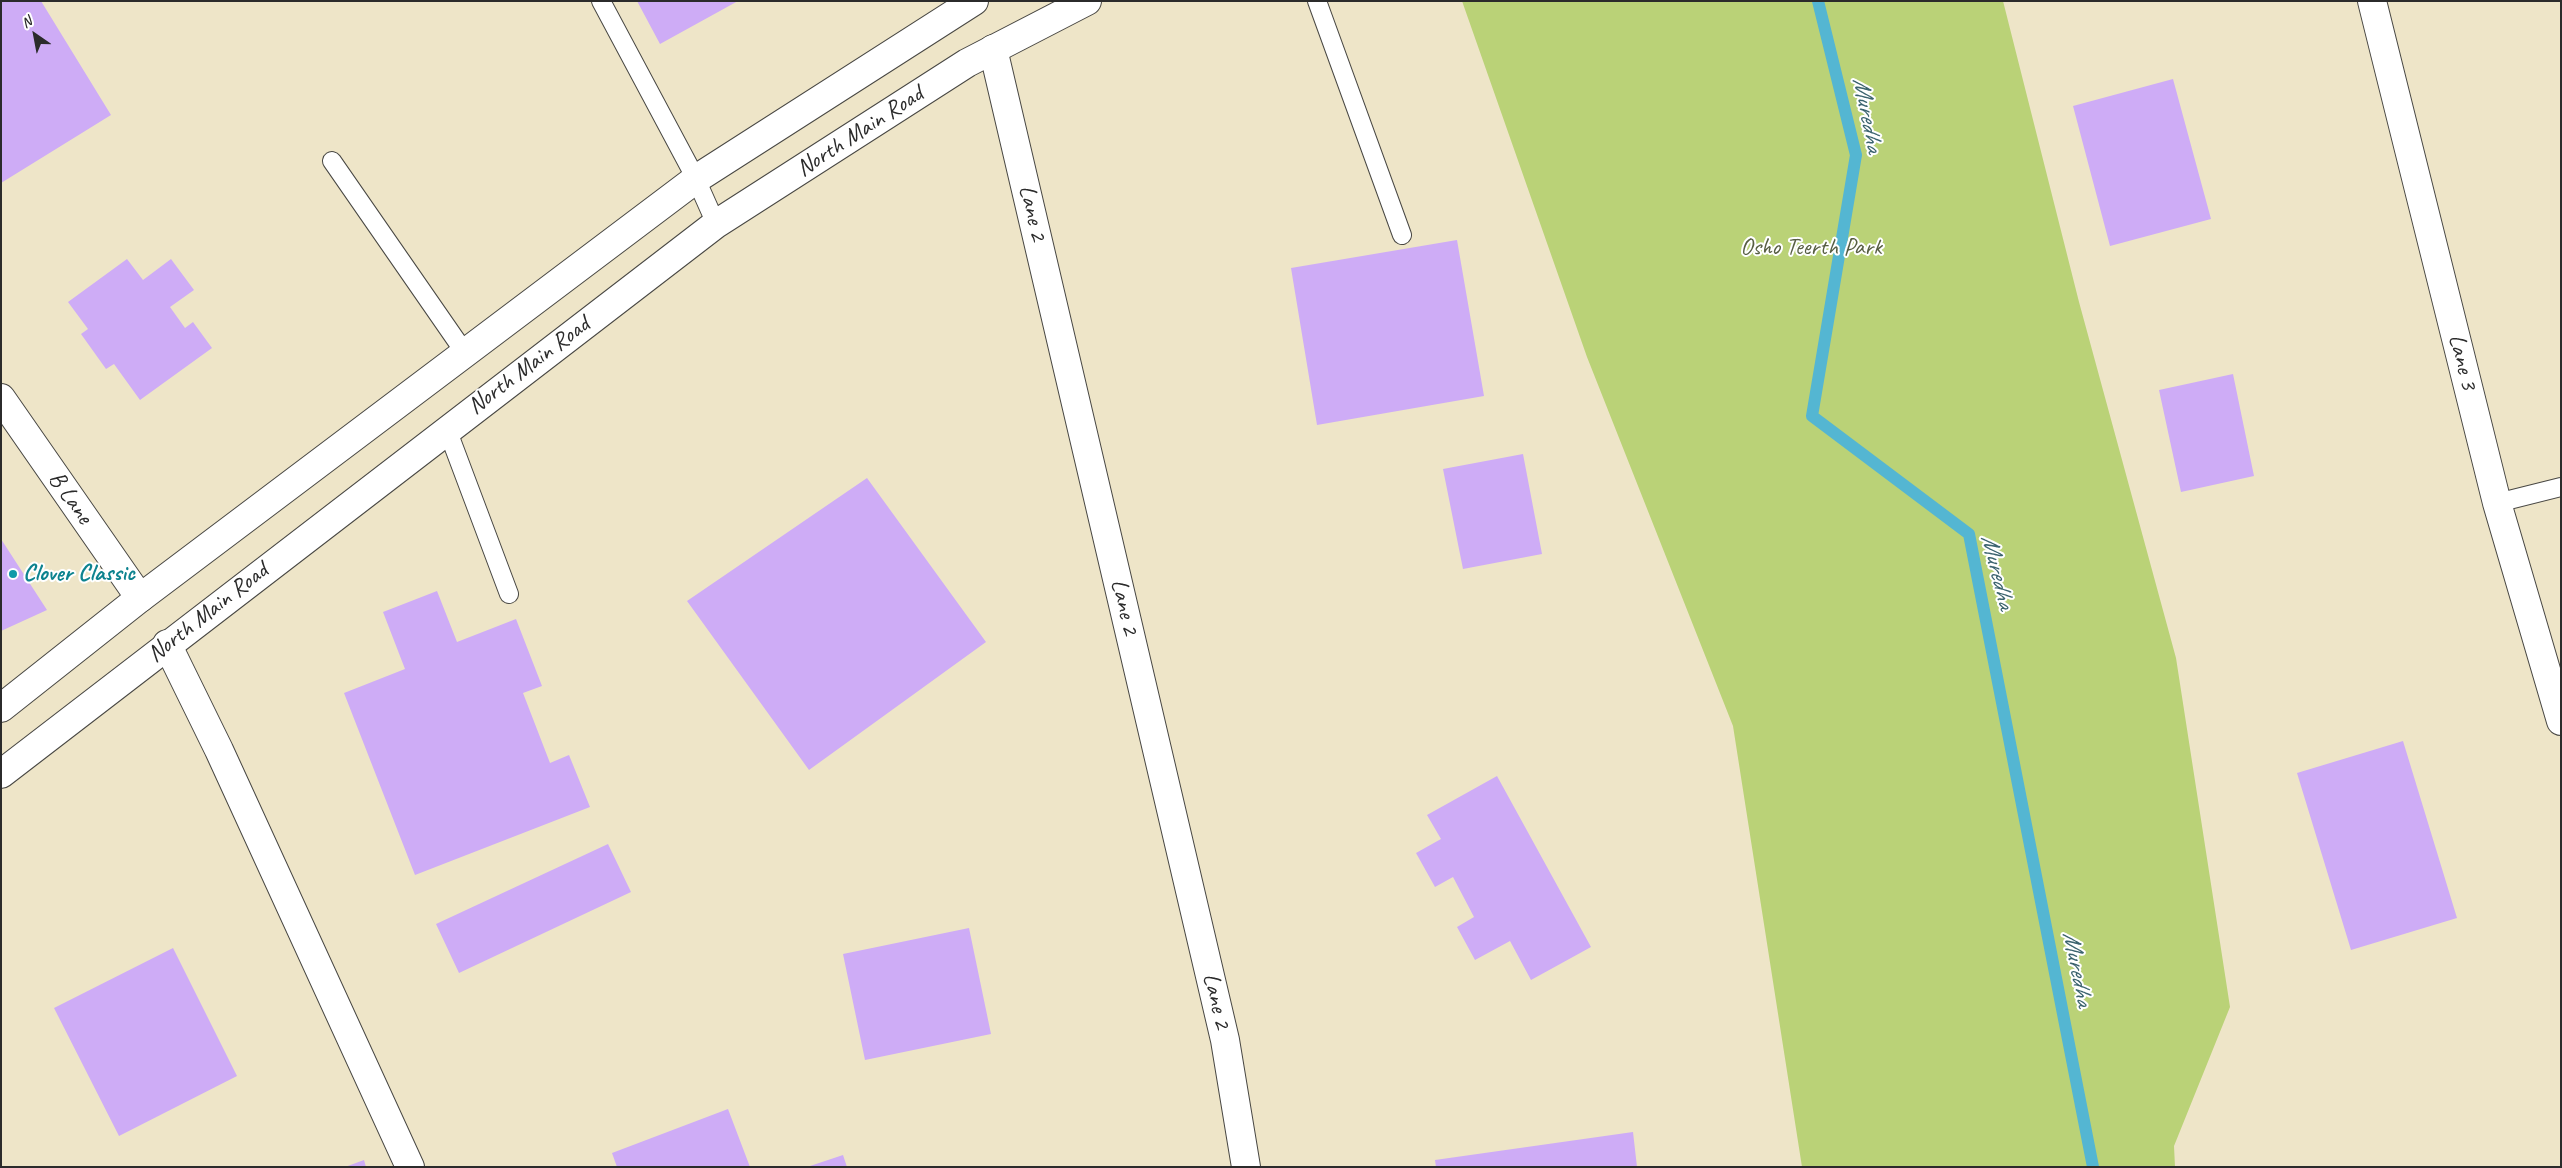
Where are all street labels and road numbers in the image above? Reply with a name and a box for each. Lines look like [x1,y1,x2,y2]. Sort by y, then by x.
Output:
street label: North Main Road [791,80,929,184]
street label: Lane 2 [1012,183,1052,243]
street label: North Main Road [462,311,596,421]
street label: Lane 3 [2441,331,2483,393]
street label: B Lane [42,466,98,530]
street label: North Main Road [142,557,274,669]
street label: Lane 2 [1104,577,1144,637]
street label: Lane 2 [1196,971,1236,1031]

